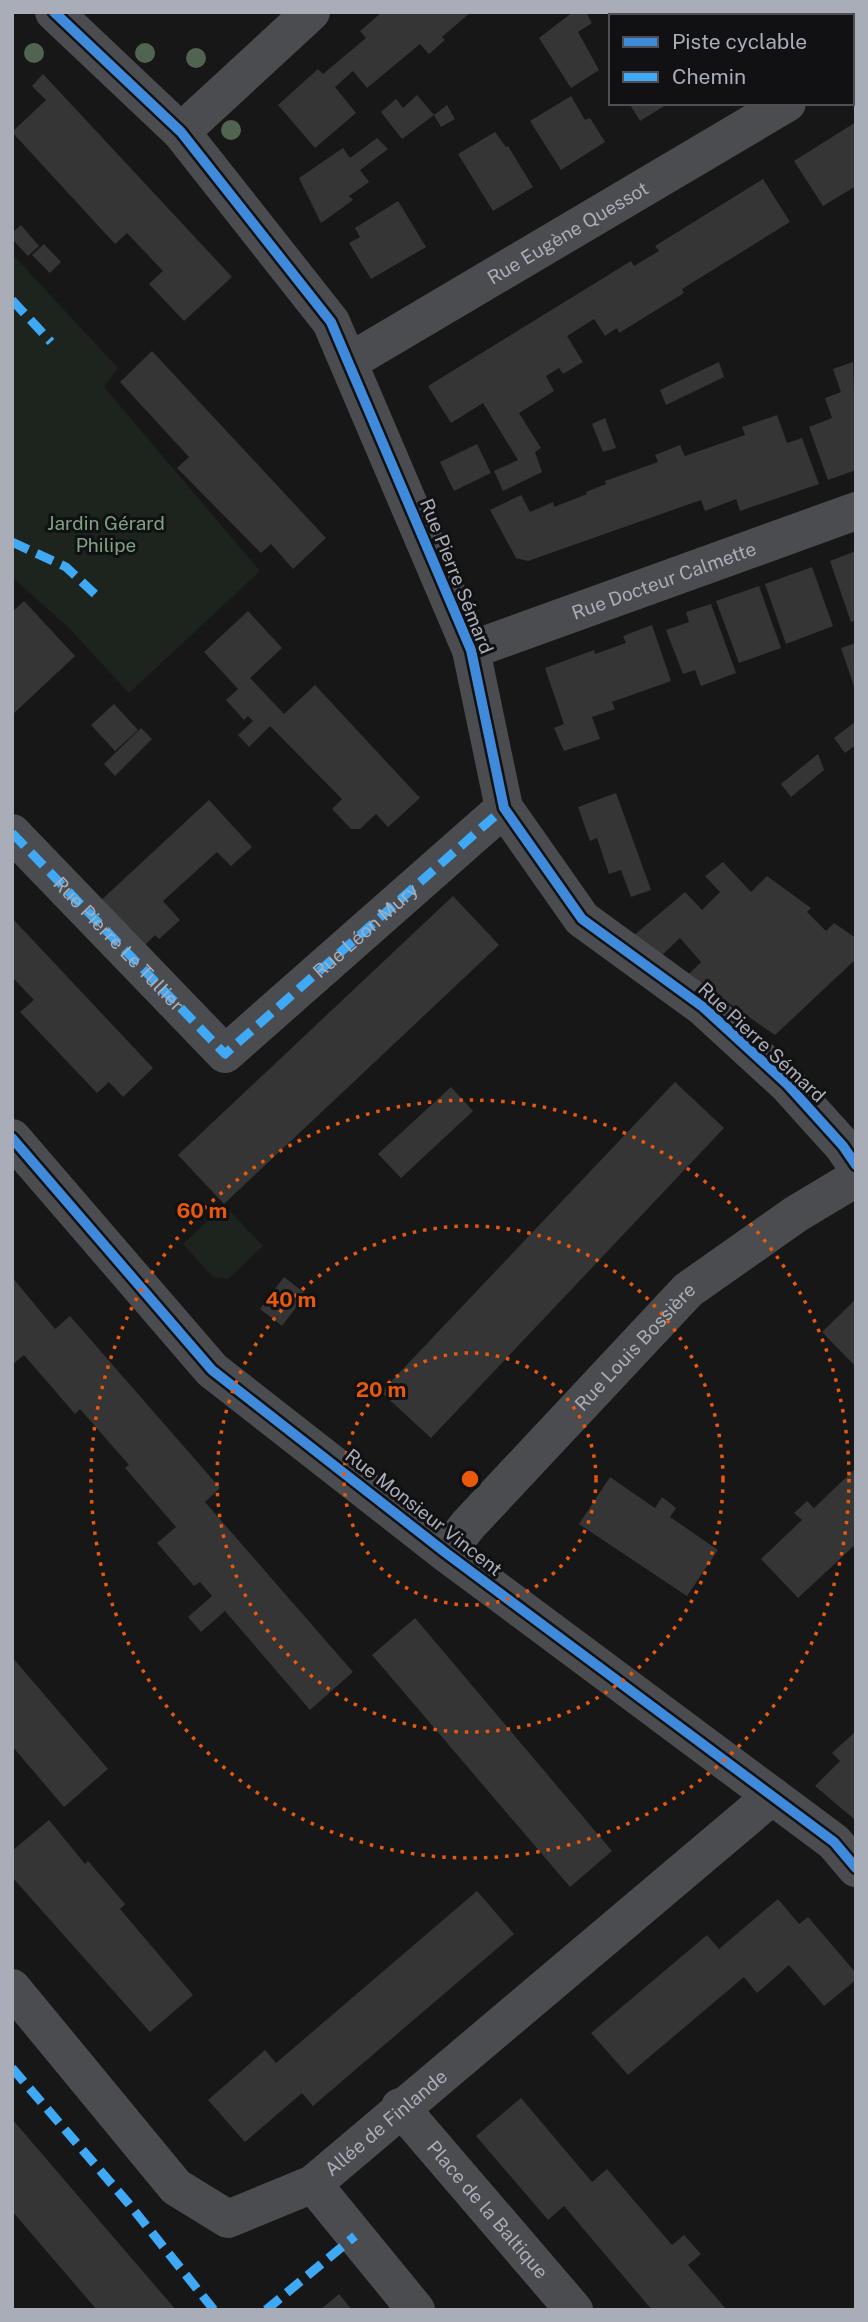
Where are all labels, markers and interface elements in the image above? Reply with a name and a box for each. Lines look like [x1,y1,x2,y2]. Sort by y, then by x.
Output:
legend [609,14,854,105]
text: Piste cyclable [672,29,807,54]
text: Chemin [672,64,746,89]
street label: Rue Eugène Quessot [483,177,652,289]
street label: Rue Pierre Sémard [416,495,498,657]
park label: Jardin Gérard Philipe [47,512,165,556]
street label: Rue Docteur Calmette [569,537,759,624]
street label: Rue Pierre Le Tullier [49,872,189,1016]
street label: Rue Léon Mury [308,878,422,982]
street label: Rue Pierre Sémard [694,978,830,1106]
text: 60 m [177,1198,227,1223]
street label: Rue Louis Bossière [570,1278,699,1415]
text: 40 m [266,1287,316,1312]
text: 20 m [356,1377,406,1402]
street label: Rue Monsieur Vincent [341,1444,507,1580]
centre of rings [458,1467,482,1491]
street label: Allée de Finlande [320,2065,451,2180]
street label: Place de la Baltique [423,2136,553,2283]

